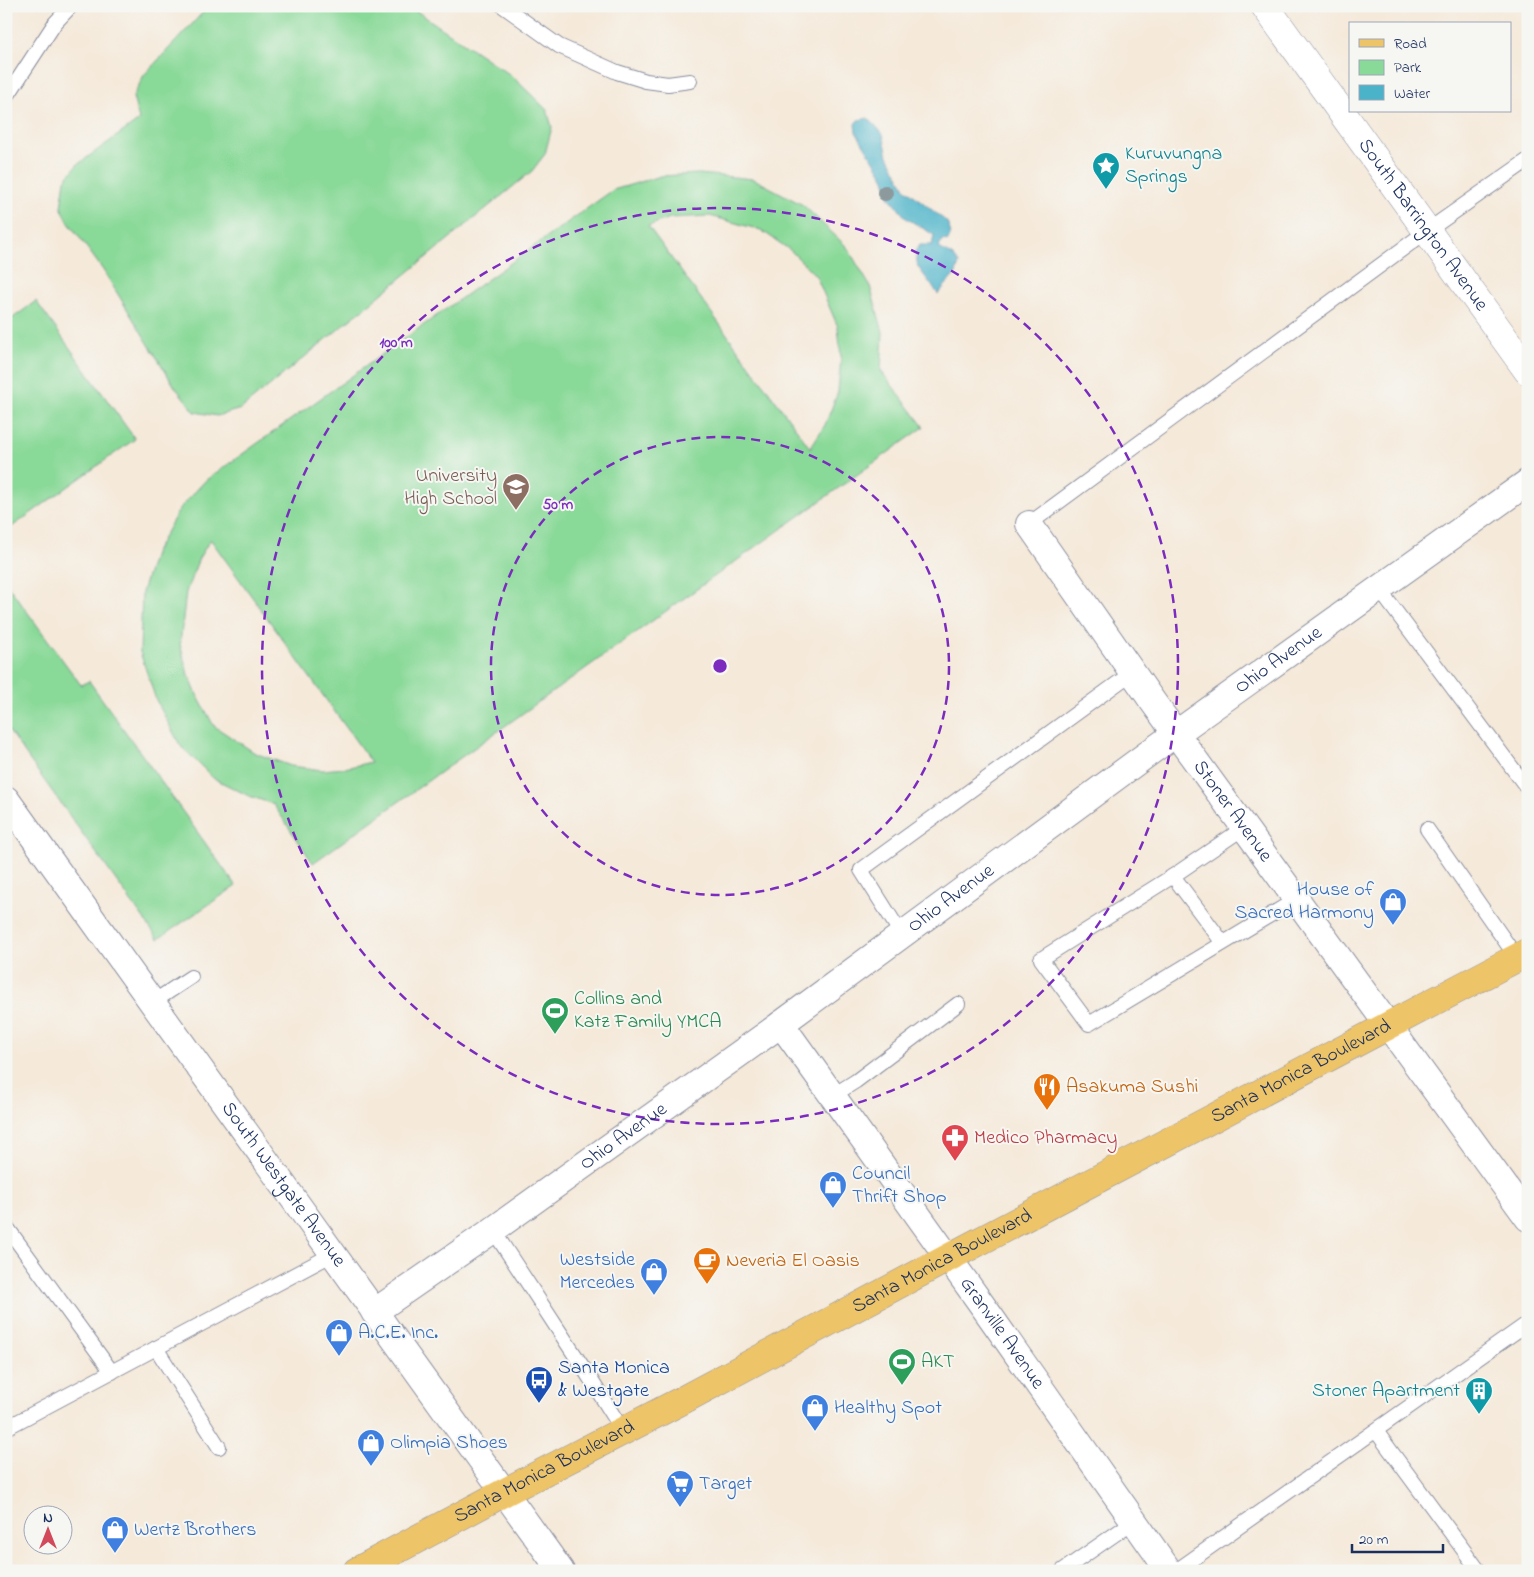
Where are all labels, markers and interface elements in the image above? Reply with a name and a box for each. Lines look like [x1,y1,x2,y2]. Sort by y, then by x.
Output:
legend [1349,22,1512,112]
text: Road [1394,33,1427,55]
text: Park [1394,57,1422,79]
text: Water [1394,83,1430,105]
street label: South Barrington Avenue [1351,133,1495,317]
place label: Kuruvungna Springs [1125,140,1222,193]
place icon: Kuruvungna Springs [1091,151,1121,190]
text: 100 m [379,332,413,354]
place label: University High School [404,462,497,515]
school or university icon: University High School [501,472,531,511]
text: 50 m [543,494,574,516]
street label: Ohio Avenue [1229,619,1328,702]
centre of rings [711,657,729,675]
street label: Stoner Avenue [1185,754,1279,868]
street label: Ohio Avenue [902,857,1001,940]
place label: House of Sacred Harmony [1235,876,1375,928]
shop icon: House of Sacred Harmony [1378,887,1408,926]
place label: Collins and Katz Family YMCA [574,985,722,1037]
sports icon: Collins and Katz Family YMCA [540,996,570,1035]
street label: Santa Monica Boulevard [1206,1012,1396,1131]
restaurant icon: Asakuma Sushi [1032,1072,1062,1111]
place label: Asakuma Sushi [1066,1073,1198,1102]
street label: Ohio Avenue [574,1095,673,1178]
street label: South Westgate Avenue [214,1096,353,1273]
pharmacy icon: Medico Pharmacy [940,1123,970,1162]
place label: Medico Pharmacy [974,1124,1117,1153]
place label: Council Thrift Shop [852,1160,947,1212]
shop icon: Council Thrift Shop [818,1170,848,1209]
street label: Santa Monica Boulevard [847,1202,1037,1321]
place label: Westside Mercedes [559,1246,635,1298]
cafe icon: Neveria El Oasis [692,1246,722,1285]
place label: Neveria El Oasis [726,1247,860,1276]
shop icon: Westside Mercedes [639,1257,669,1296]
street label: Granville Avenue [952,1271,1052,1395]
shop icon: A.C.E. Inc. [324,1318,354,1357]
place label: A.C.E. Inc. [358,1319,438,1348]
sports icon: AKT [887,1347,917,1386]
place label: AKT [921,1348,954,1377]
place label: Santa Monica & Westgate [558,1354,670,1407]
bus stop icon: Santa Monica & Westgate [524,1365,554,1404]
building icon: Stoner Apartment [1464,1376,1494,1415]
place label: Stoner Apartment [1312,1377,1460,1406]
shop icon: Healthy Spot [800,1393,830,1432]
place label: Healthy Spot [834,1394,942,1423]
street label: Santa Monica Boulevard [449,1413,640,1531]
shop icon: Olimpia Shoes [356,1428,386,1467]
place label: Olimpia Shoes [390,1429,508,1458]
supermarket icon: Target [665,1469,695,1508]
place label: Target [699,1470,752,1500]
north arrow [22,1504,72,1554]
text: N [43,1508,53,1529]
shop icon: Wertz Brothers [100,1515,130,1554]
place label: Wertz Brothers [134,1516,256,1545]
scale bar [1352,1522,1443,1554]
text: 20 m [1359,1529,1389,1551]

